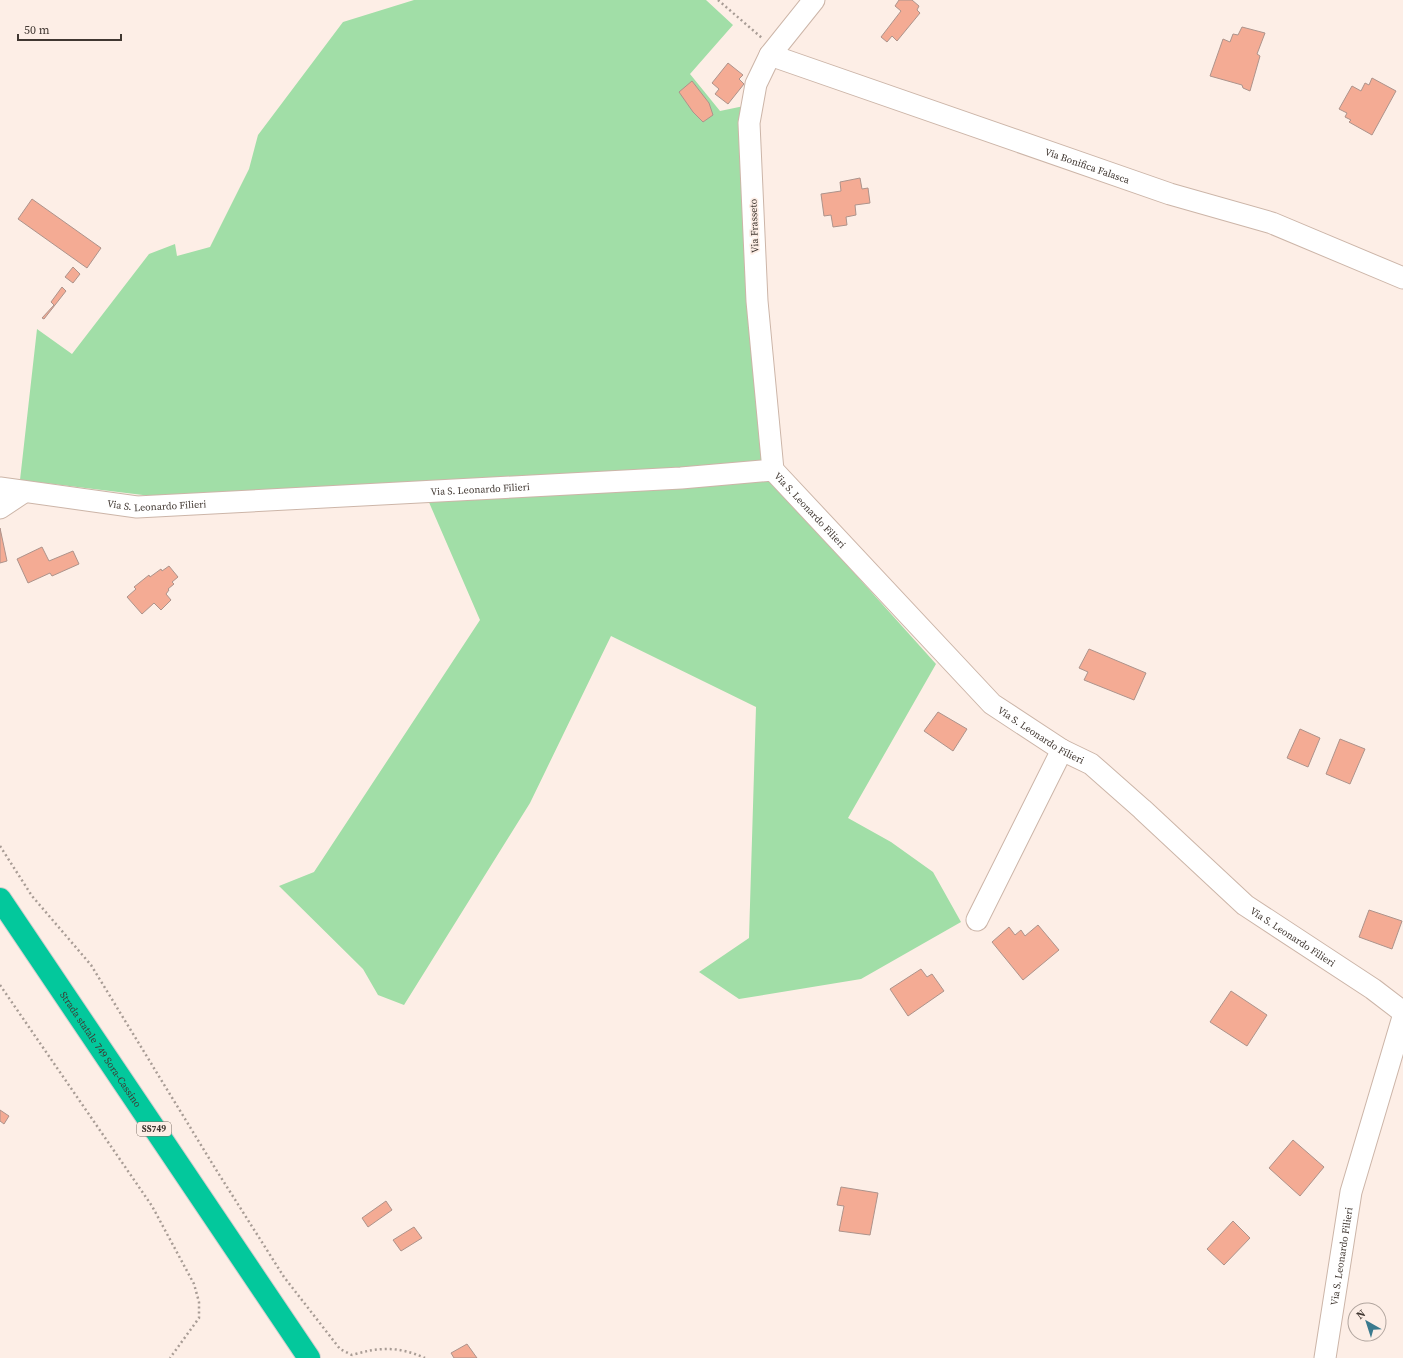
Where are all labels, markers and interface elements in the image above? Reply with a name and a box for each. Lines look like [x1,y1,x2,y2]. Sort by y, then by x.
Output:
scale bar [18,16,121,42]
text: 50 m [24,22,50,38]
street label: Via Bonifica Falasca [1043,145,1132,186]
street label: Via Frasseto [747,198,761,253]
street label: Via S. Leonardo Filieri [772,469,849,551]
street label: Via S. Leonardo Filieri [430,480,530,498]
street label: Via S. Leonardo Filieri [106,496,207,514]
street label: Via S. Leonardo Filieri [995,703,1086,766]
street label: Via S. Leonardo Filieri [1248,904,1338,969]
street label: Strada statale 749 Sora-Cassino [57,989,145,1110]
road number: SS749 [137,1122,171,1136]
street label: Via S. Leonardo Filieri [1327,1206,1355,1306]
north arrow [1347,1302,1387,1342]
text: N [1353,1306,1369,1323]

